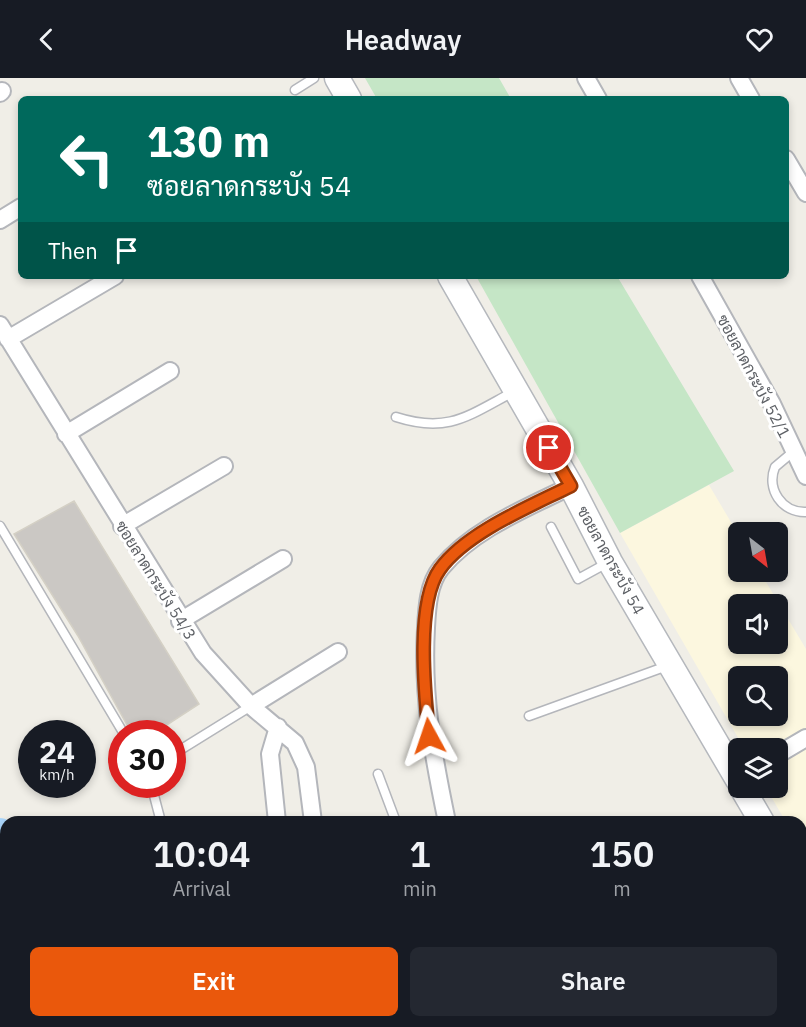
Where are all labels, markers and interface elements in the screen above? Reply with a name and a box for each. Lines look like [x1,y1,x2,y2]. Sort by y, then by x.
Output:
text: Headway [345,22,461,57]
icon: back [30,23,63,56]
icon: heart [743,23,776,56]
text: 130 m [147,114,270,169]
icon: left [48,120,126,198]
text: ซอยลาดกระบัง 54 [147,168,351,203]
icon: arrive [110,234,143,267]
text: Then [48,236,98,265]
street label: ซอยลาดกระบัง 52/1 [713,311,795,441]
pin [523,422,574,473]
icon: arrive [532,431,565,464]
street label: ซอยลาดกระบัง 54 [573,502,649,618]
street label: ซอยลาดกระบัง 54/3 [111,517,201,643]
north arrow [728,522,788,582]
map controls [728,522,788,798]
button: sound [728,594,788,654]
button: search [728,666,788,726]
position arrow [397,704,461,768]
speed limit sign: 30 [108,720,186,798]
text: 24 [39,732,75,771]
button: layers [728,738,788,798]
text: km/h [39,765,75,784]
text: 10:04 [153,830,251,877]
text: 1 [409,830,431,877]
text: 150 [590,830,654,877]
text: Arrival [172,875,231,902]
text: min [403,875,437,902]
text: m [613,875,631,902]
button: Exit [30,947,398,1016]
button: Share [410,947,777,1016]

